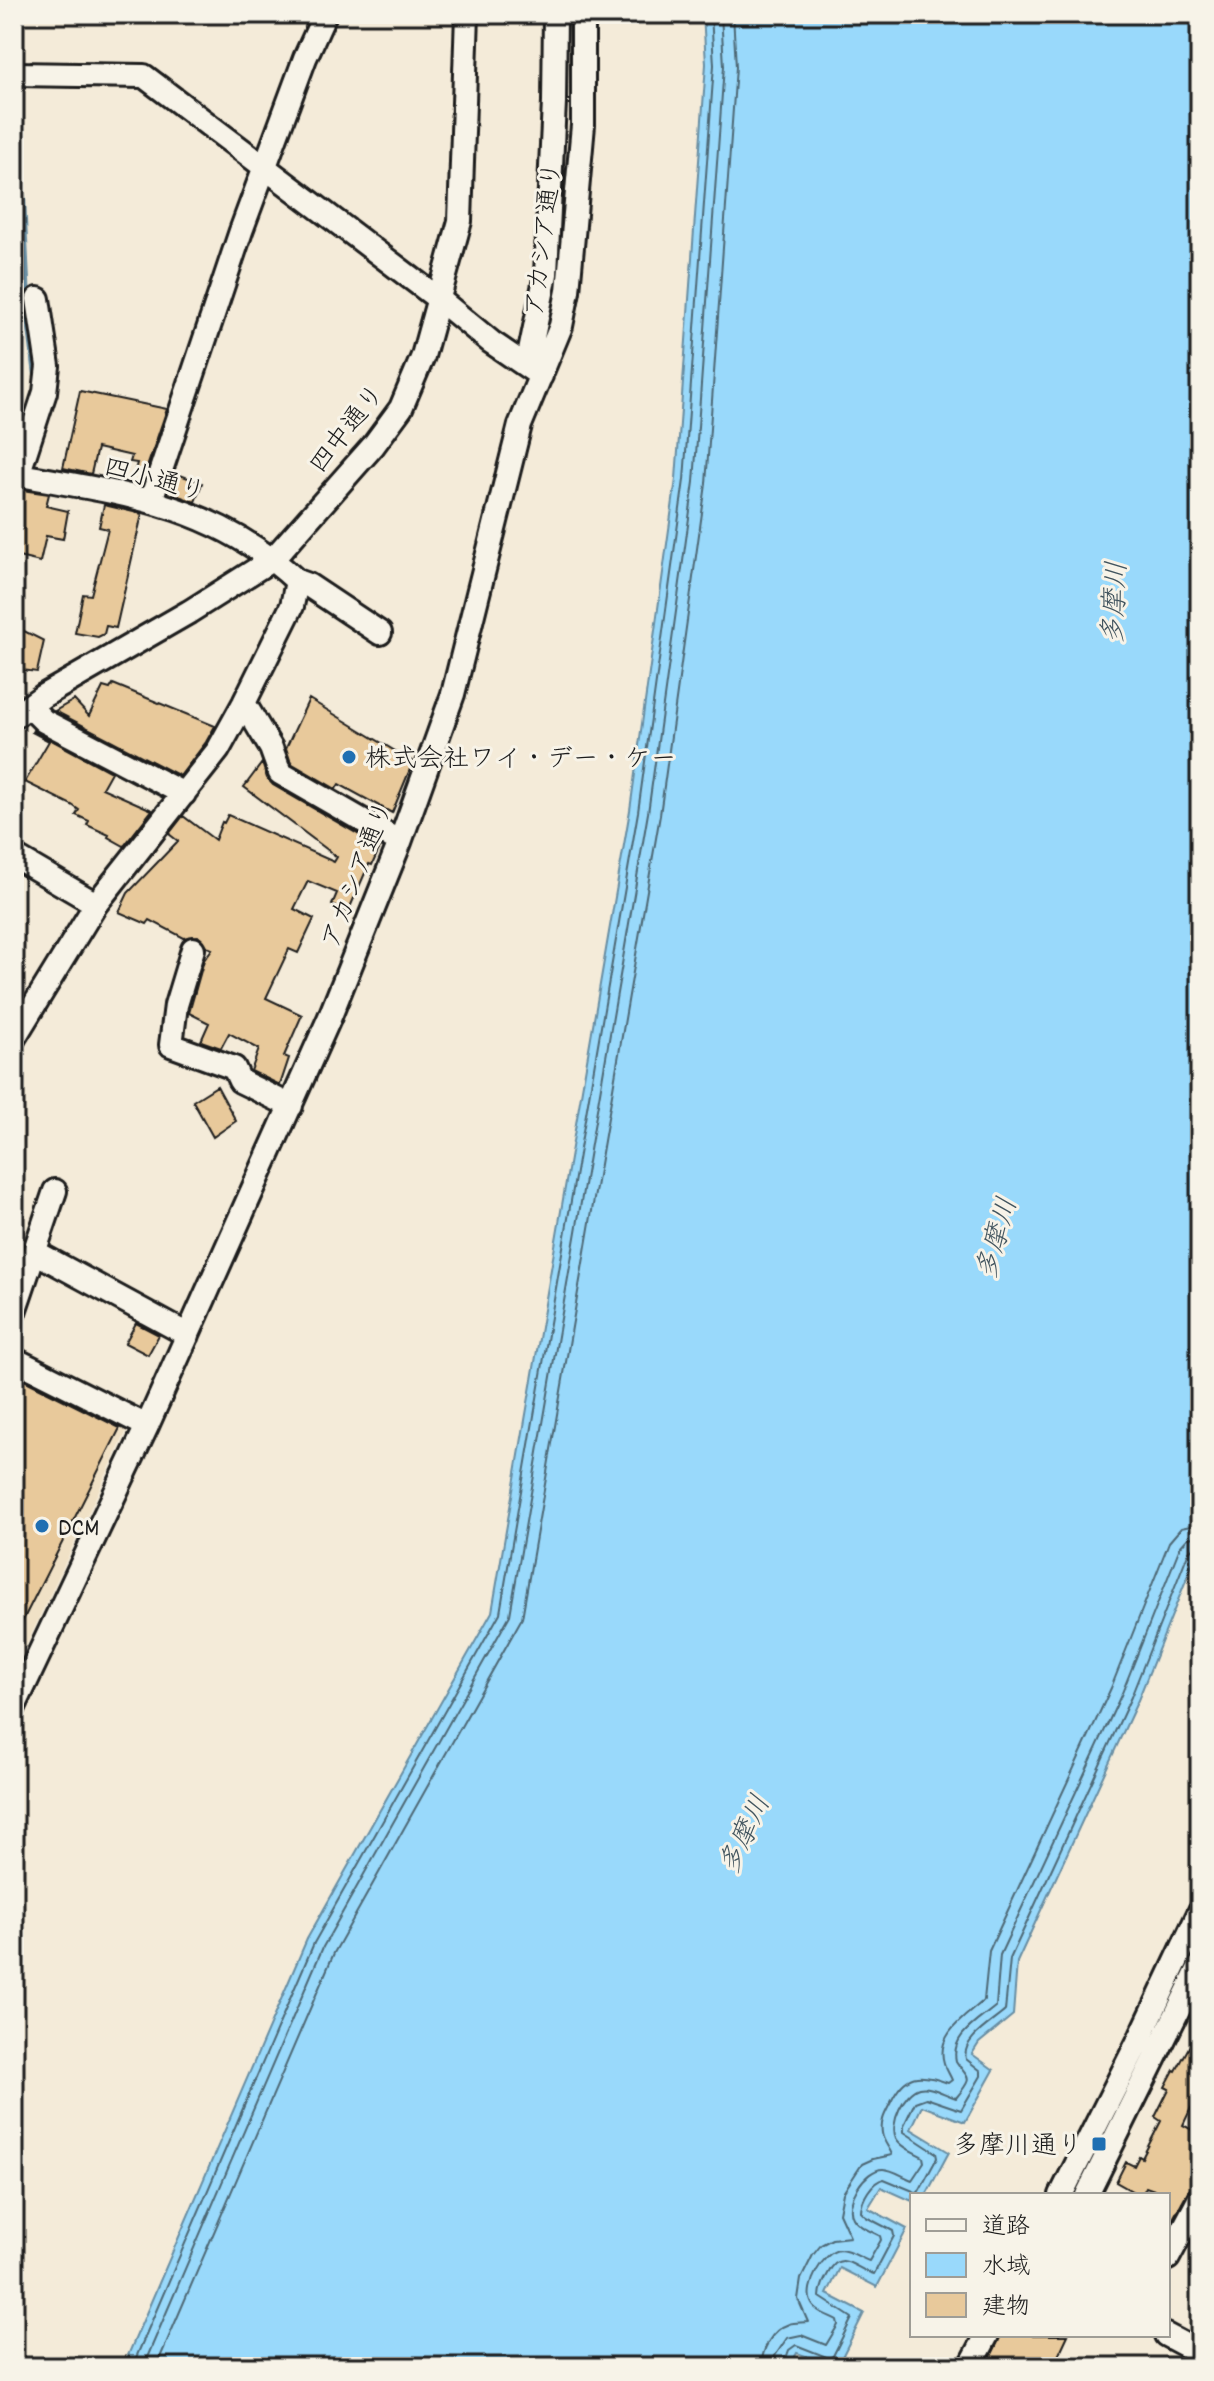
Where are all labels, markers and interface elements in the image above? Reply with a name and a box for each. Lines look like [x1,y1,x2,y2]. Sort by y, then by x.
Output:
street label: アカシア通り [518,160,573,319]
street label: 四中通り [302,378,395,483]
street label: 四小通り [99,450,209,513]
water label: 多摩川 [1096,560,1140,646]
place label: 株式会社ワイ・デー・ケー [365,742,676,779]
marker: 株式会社ワイ・デー・ケー [340,748,358,766]
street label: アカシア通り [314,796,404,955]
water label: 多摩川 [969,1193,1031,1285]
place label: DCM [58,1511,100,1548]
marker: DCM [33,1517,51,1535]
water label: 多摩川 [712,1790,783,1883]
place label: 多摩川通り [953,2129,1083,2166]
marker: 多摩川通り [1090,2135,1108,2153]
legend [910,2193,1170,2337]
text: 道路 [982,2211,1030,2245]
text: 水域 [982,2251,1030,2285]
text: 建物 [982,2291,1030,2325]

